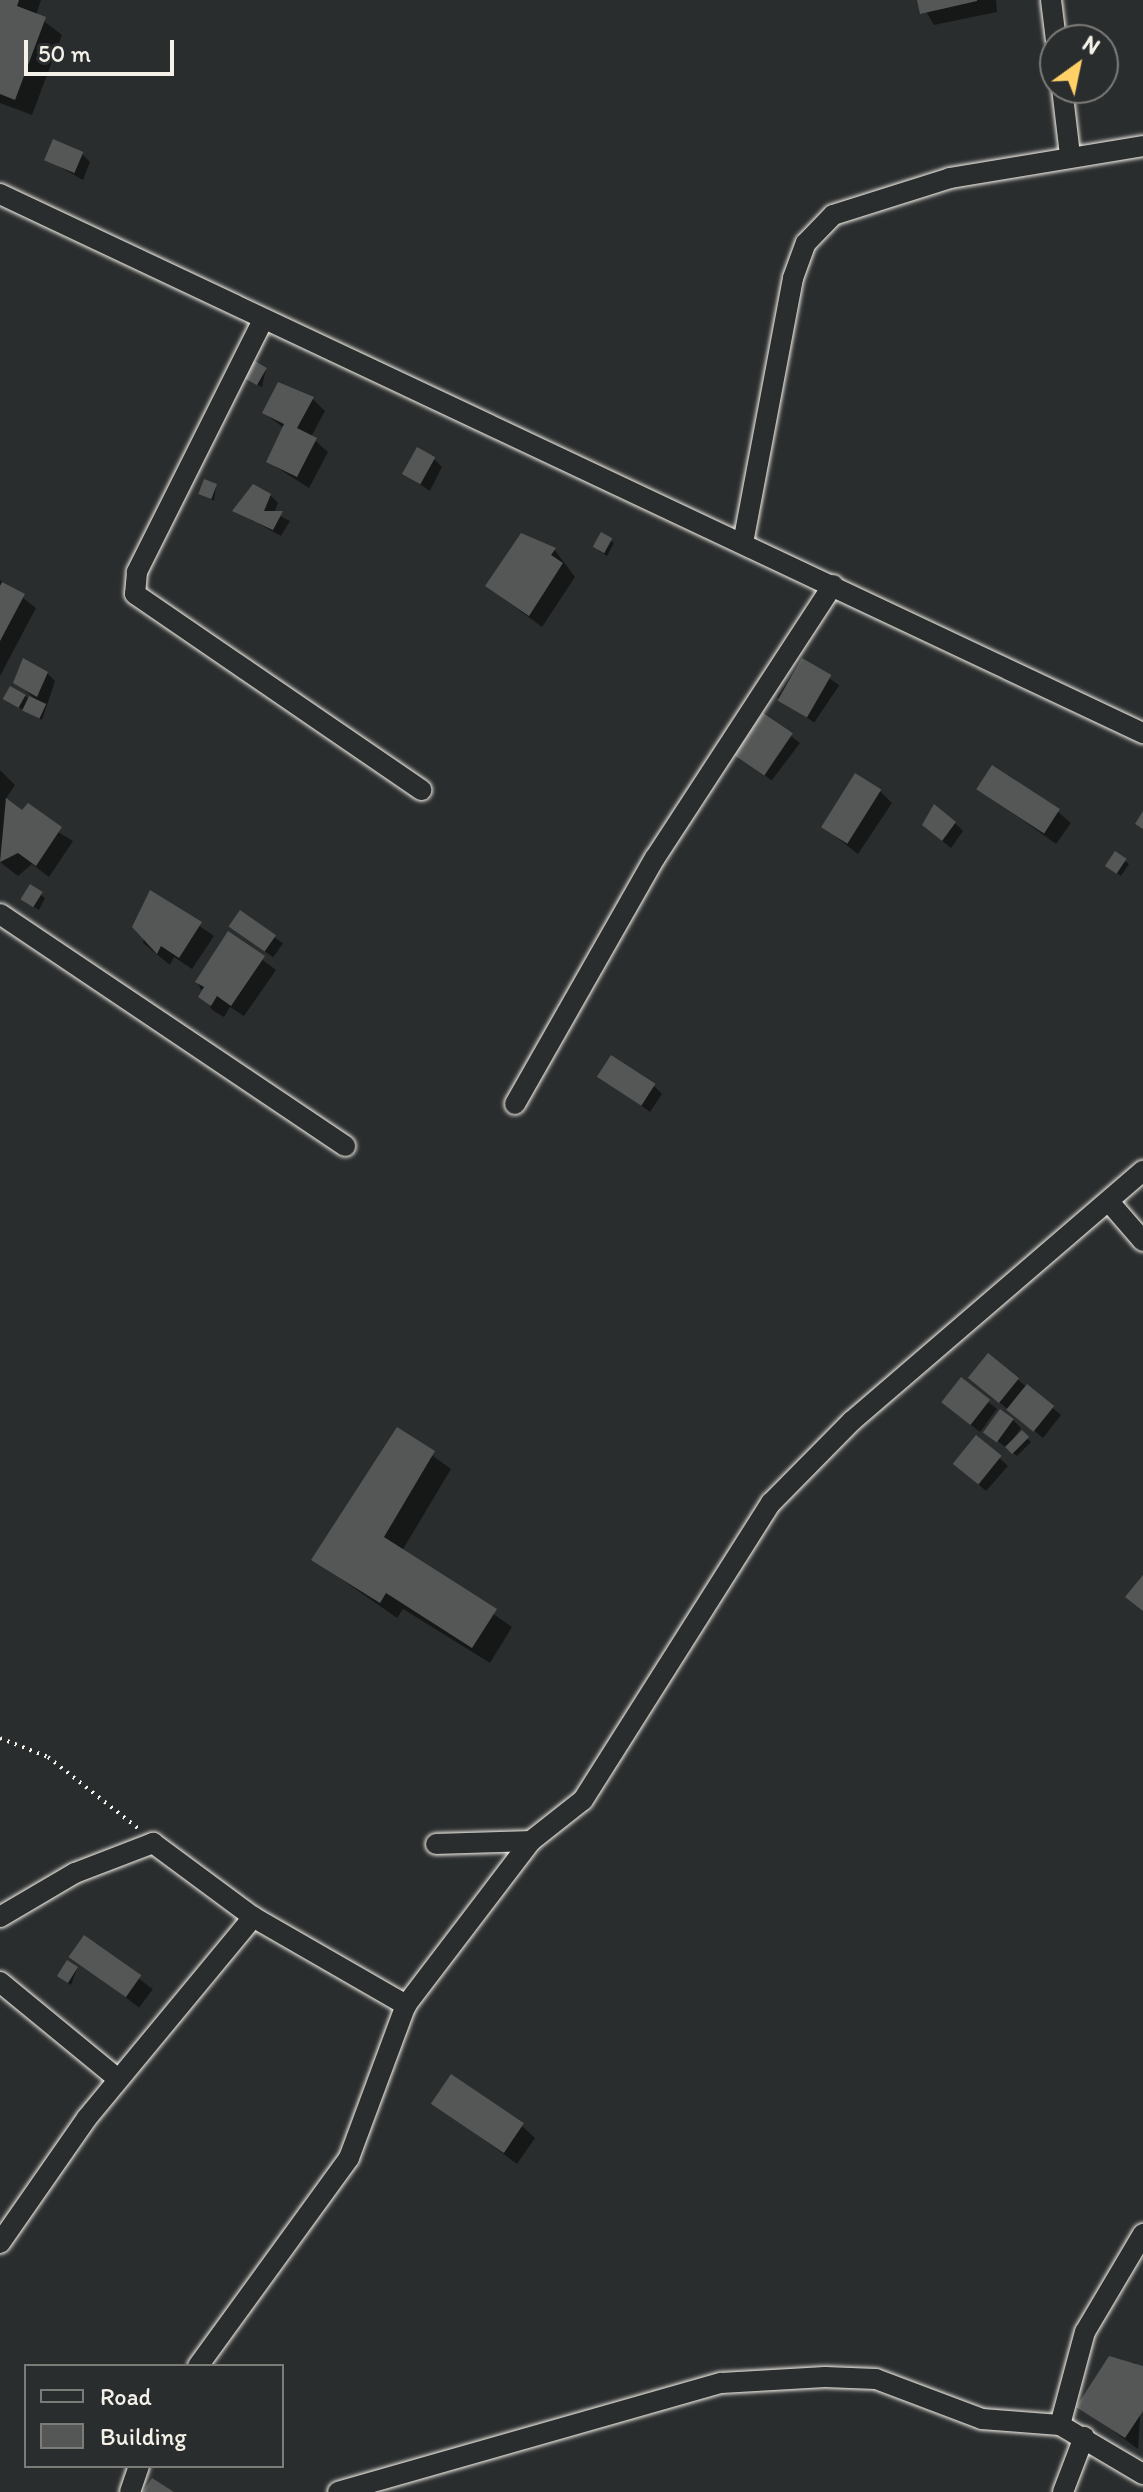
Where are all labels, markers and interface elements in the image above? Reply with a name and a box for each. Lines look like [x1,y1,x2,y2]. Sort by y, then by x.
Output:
scale bar [28,24,178,74]
north arrow [1039,24,1119,104]
text: N [1078,30,1105,60]
text: 50 m [38,39,91,68]
legend [24,2364,284,2468]
text: Road [100,2382,152,2411]
text: Building [100,2422,187,2451]

